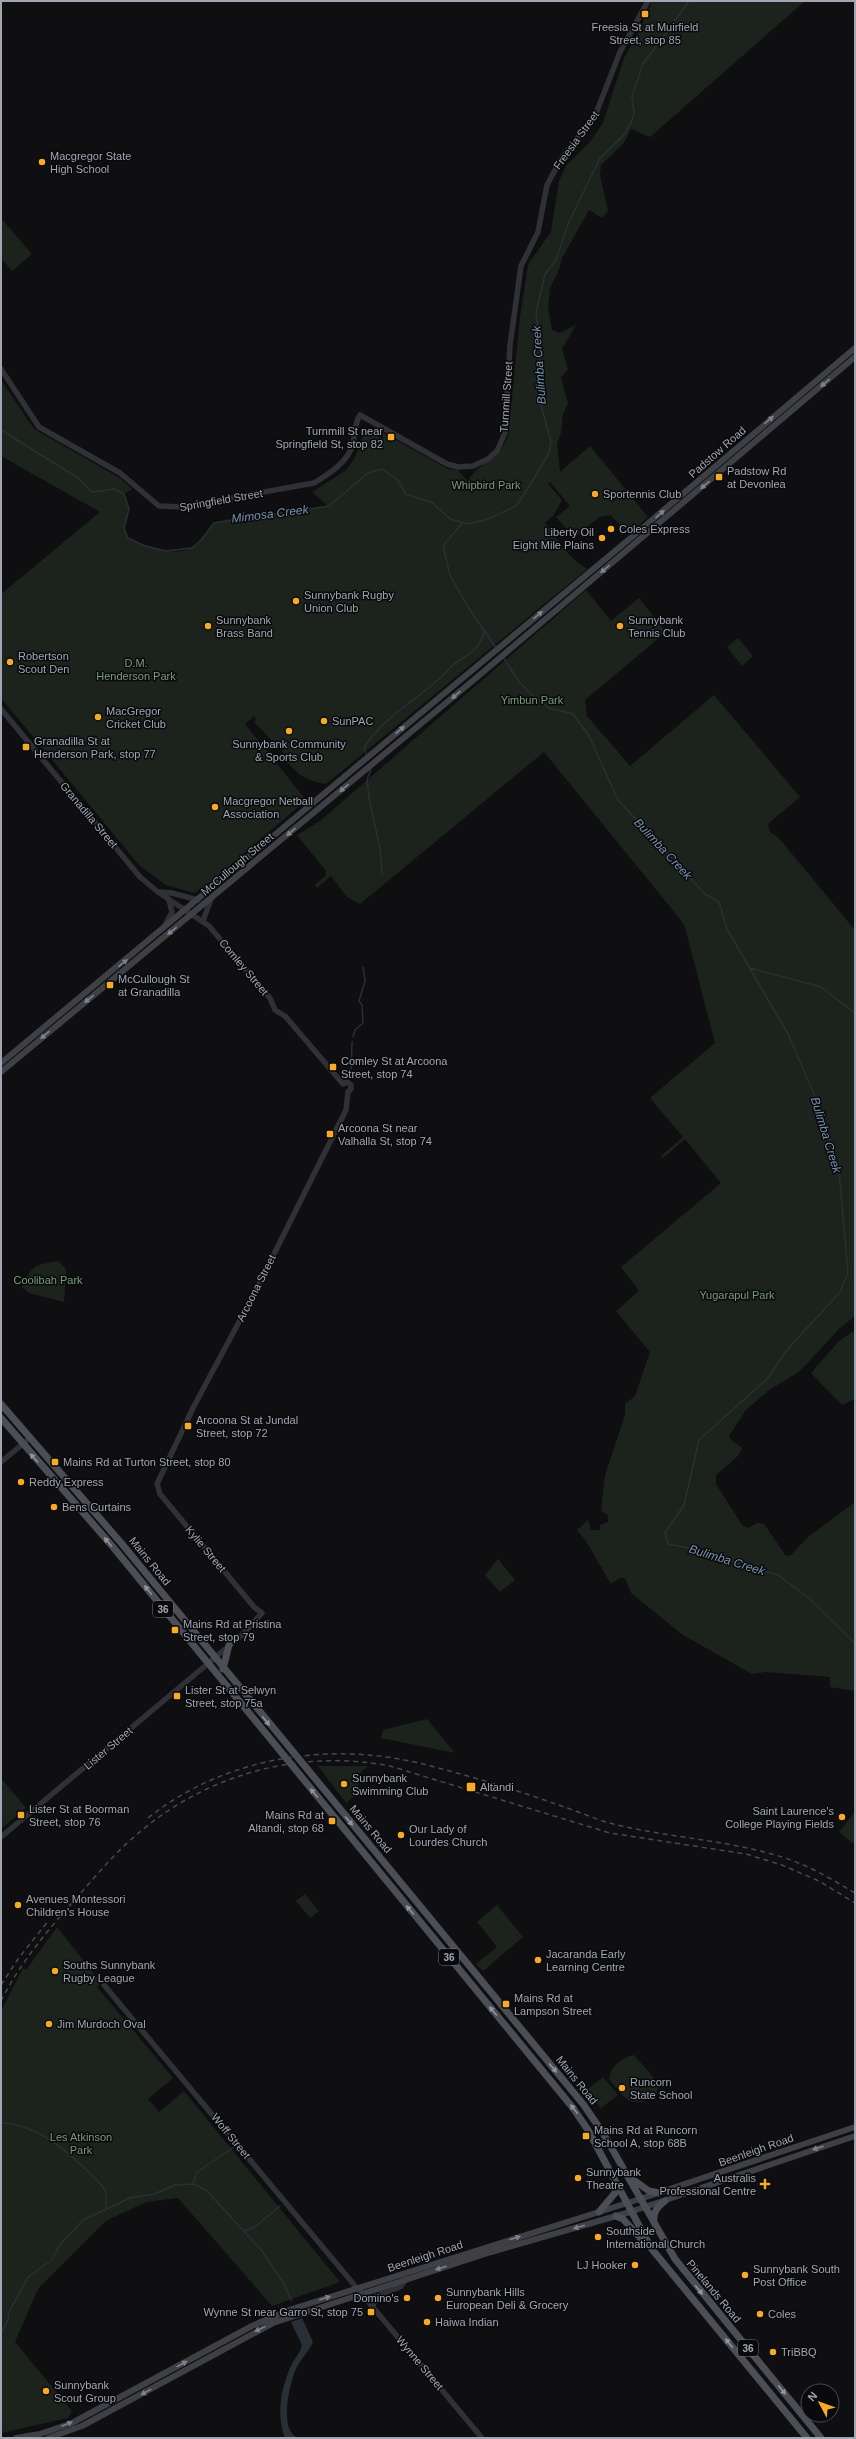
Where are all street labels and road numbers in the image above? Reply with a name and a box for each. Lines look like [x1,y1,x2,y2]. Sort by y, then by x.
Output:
street label: Freesia Street [551,109,601,171]
street label: Turnmill Street [498,361,514,433]
street label: Padstow Road [686,424,748,480]
street label: Springfield Street [178,487,264,513]
street label: Granadilla Street [58,780,120,850]
street label: McCullough Street [198,830,276,898]
street label: Comley Street [217,936,271,998]
street label: Arcoona Street [234,1253,278,1323]
street label: Kylie Street [183,1524,229,1574]
street label: Mains Road [127,1534,173,1588]
road number: 36 [153,1601,173,1617]
street label: Lister Street [81,1724,135,1772]
street label: Mains Road [348,1803,394,1855]
road number: 36 [439,1949,459,1965]
street label: Mains Road [554,2053,600,2107]
street label: Woff Street [209,2111,253,2161]
street label: Beenleigh Road [717,2132,795,2168]
street label: Beenleigh Road [386,2238,464,2274]
street label: Pinelands Road [684,2257,744,2325]
street label: Wynne Street [394,2334,446,2392]
road number: 36 [738,2340,758,2356]

